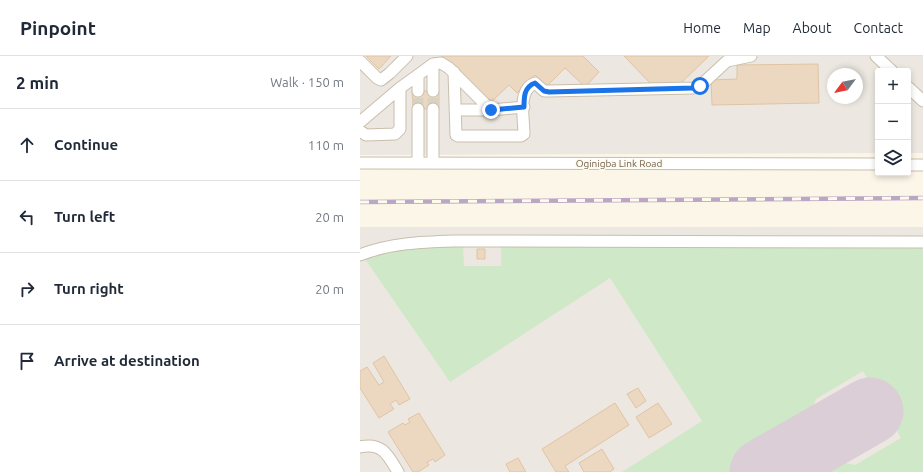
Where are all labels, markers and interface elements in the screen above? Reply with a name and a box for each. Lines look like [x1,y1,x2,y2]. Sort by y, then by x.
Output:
text: Pinpoint [20,17,96,39]
text: Home [683,20,721,36]
text: Map [743,20,771,36]
text: About [793,20,832,36]
text: Contact [854,20,903,36]
north arrow [827,68,863,104]
map controls [875,68,911,176]
button: + [875,68,911,104]
text: 2 min [16,73,59,92]
text: Walk · 150 m [270,75,344,89]
route start [691,77,709,95]
route end [482,101,500,119]
button: − [875,104,911,140]
icon: ahead [16,134,38,156]
text: Continue [54,136,118,153]
text: 110 m [308,138,344,152]
button: layers [875,140,911,176]
street label: Oginigba Link Road [576,158,663,169]
icon: left [16,206,38,228]
text: Turn left [54,208,115,225]
text: 20 m [315,210,344,224]
icon: right [16,278,38,300]
text: Turn right [54,280,124,297]
text: 20 m [315,282,344,296]
icon: arrive [16,350,38,372]
text: Arrive at destination [54,352,200,369]

